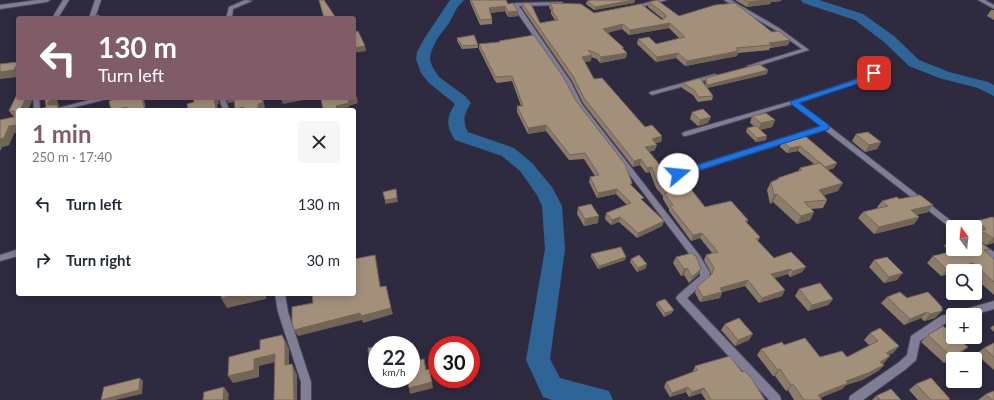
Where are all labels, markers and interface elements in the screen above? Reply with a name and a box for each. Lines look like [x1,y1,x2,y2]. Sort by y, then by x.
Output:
text: 130 m [98,30,177,64]
icon: left [32,32,84,84]
pin [857,56,891,90]
icon: arrive [863,62,885,84]
text: Turn left [98,64,164,86]
text: 1 min [32,119,92,148]
button: close [298,121,340,163]
text: 250 m · 17:40 [32,149,112,165]
position arrow [657,153,699,195]
icon: left [32,193,54,215]
text: Turn left [66,195,122,213]
text: 130 m [298,195,340,213]
north arrow [946,220,982,256]
map controls [946,220,982,388]
icon: right [32,249,54,271]
text: Turn right [66,251,131,269]
text: 30 m [306,251,340,269]
button: search [946,264,982,300]
button: + [946,308,982,344]
speed limit sign: 30 [428,336,480,388]
text: 22 [382,345,406,369]
button: − [946,352,982,388]
text: km/h [382,366,406,378]

